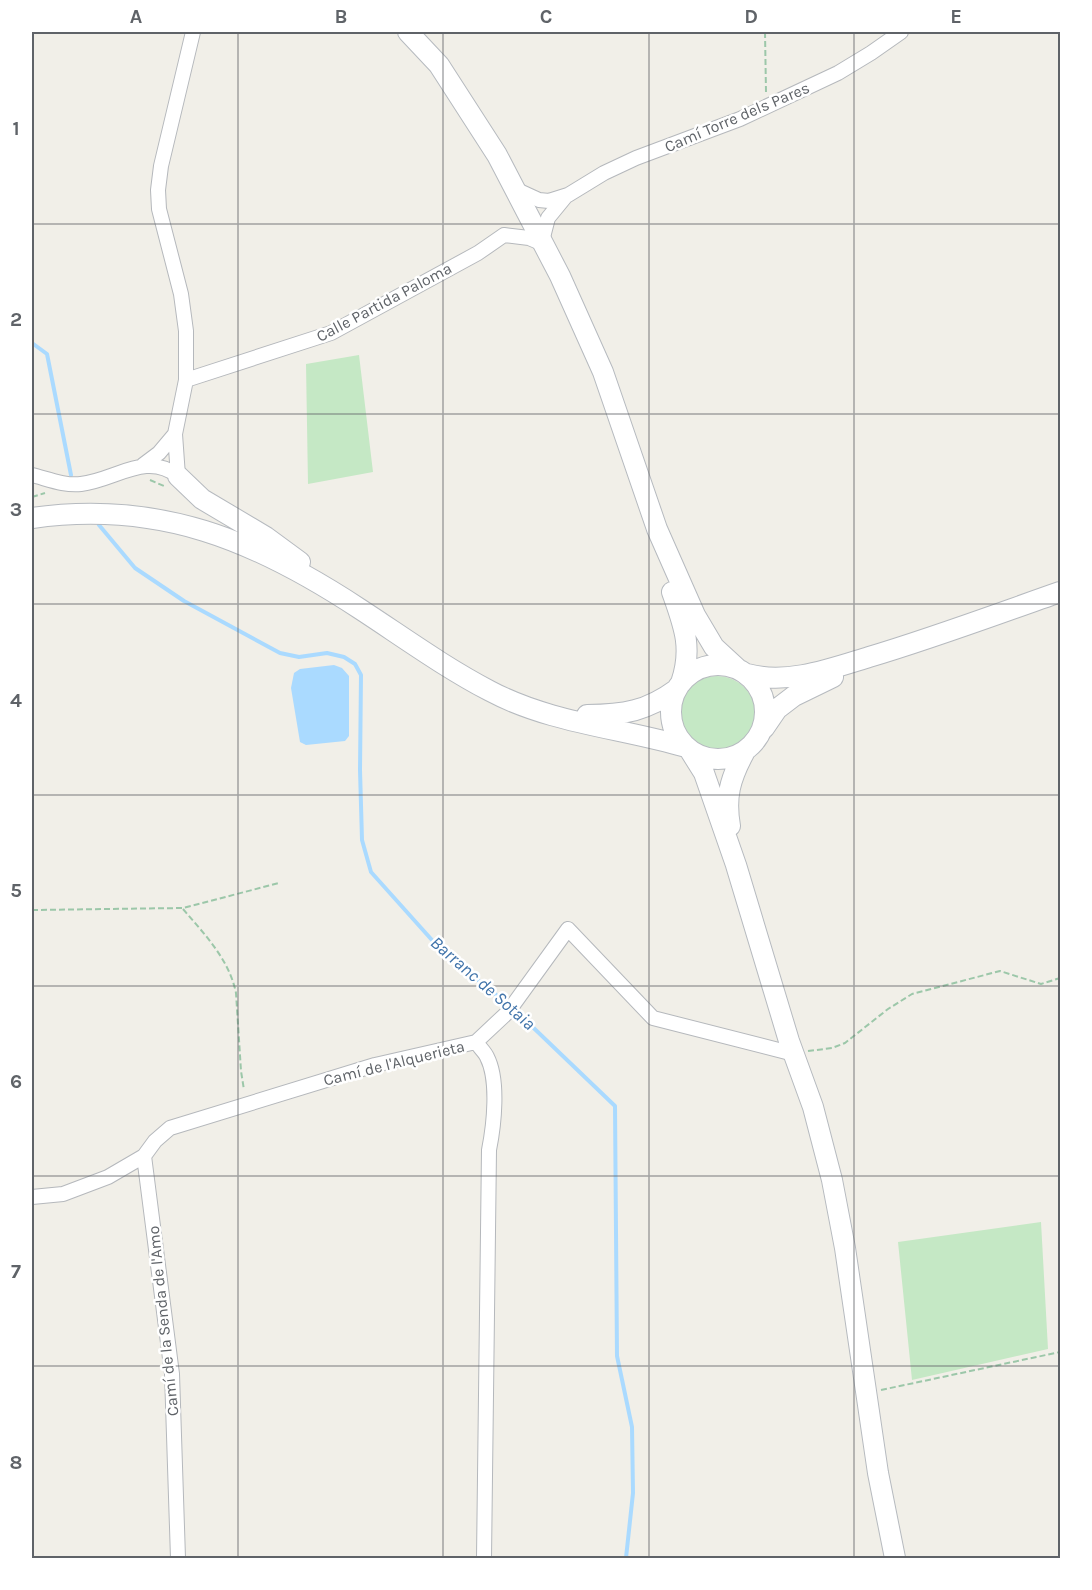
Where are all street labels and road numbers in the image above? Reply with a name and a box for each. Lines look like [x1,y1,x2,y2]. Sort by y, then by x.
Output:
street label: Camí Torre dels Pares [662,78,812,156]
street label: Calle Partida Paloma [313,258,455,346]
street label: Camí de l'Alquerieta [321,1036,467,1090]
street label: Camí de la Senda de l'Amo [144,1225,182,1417]

